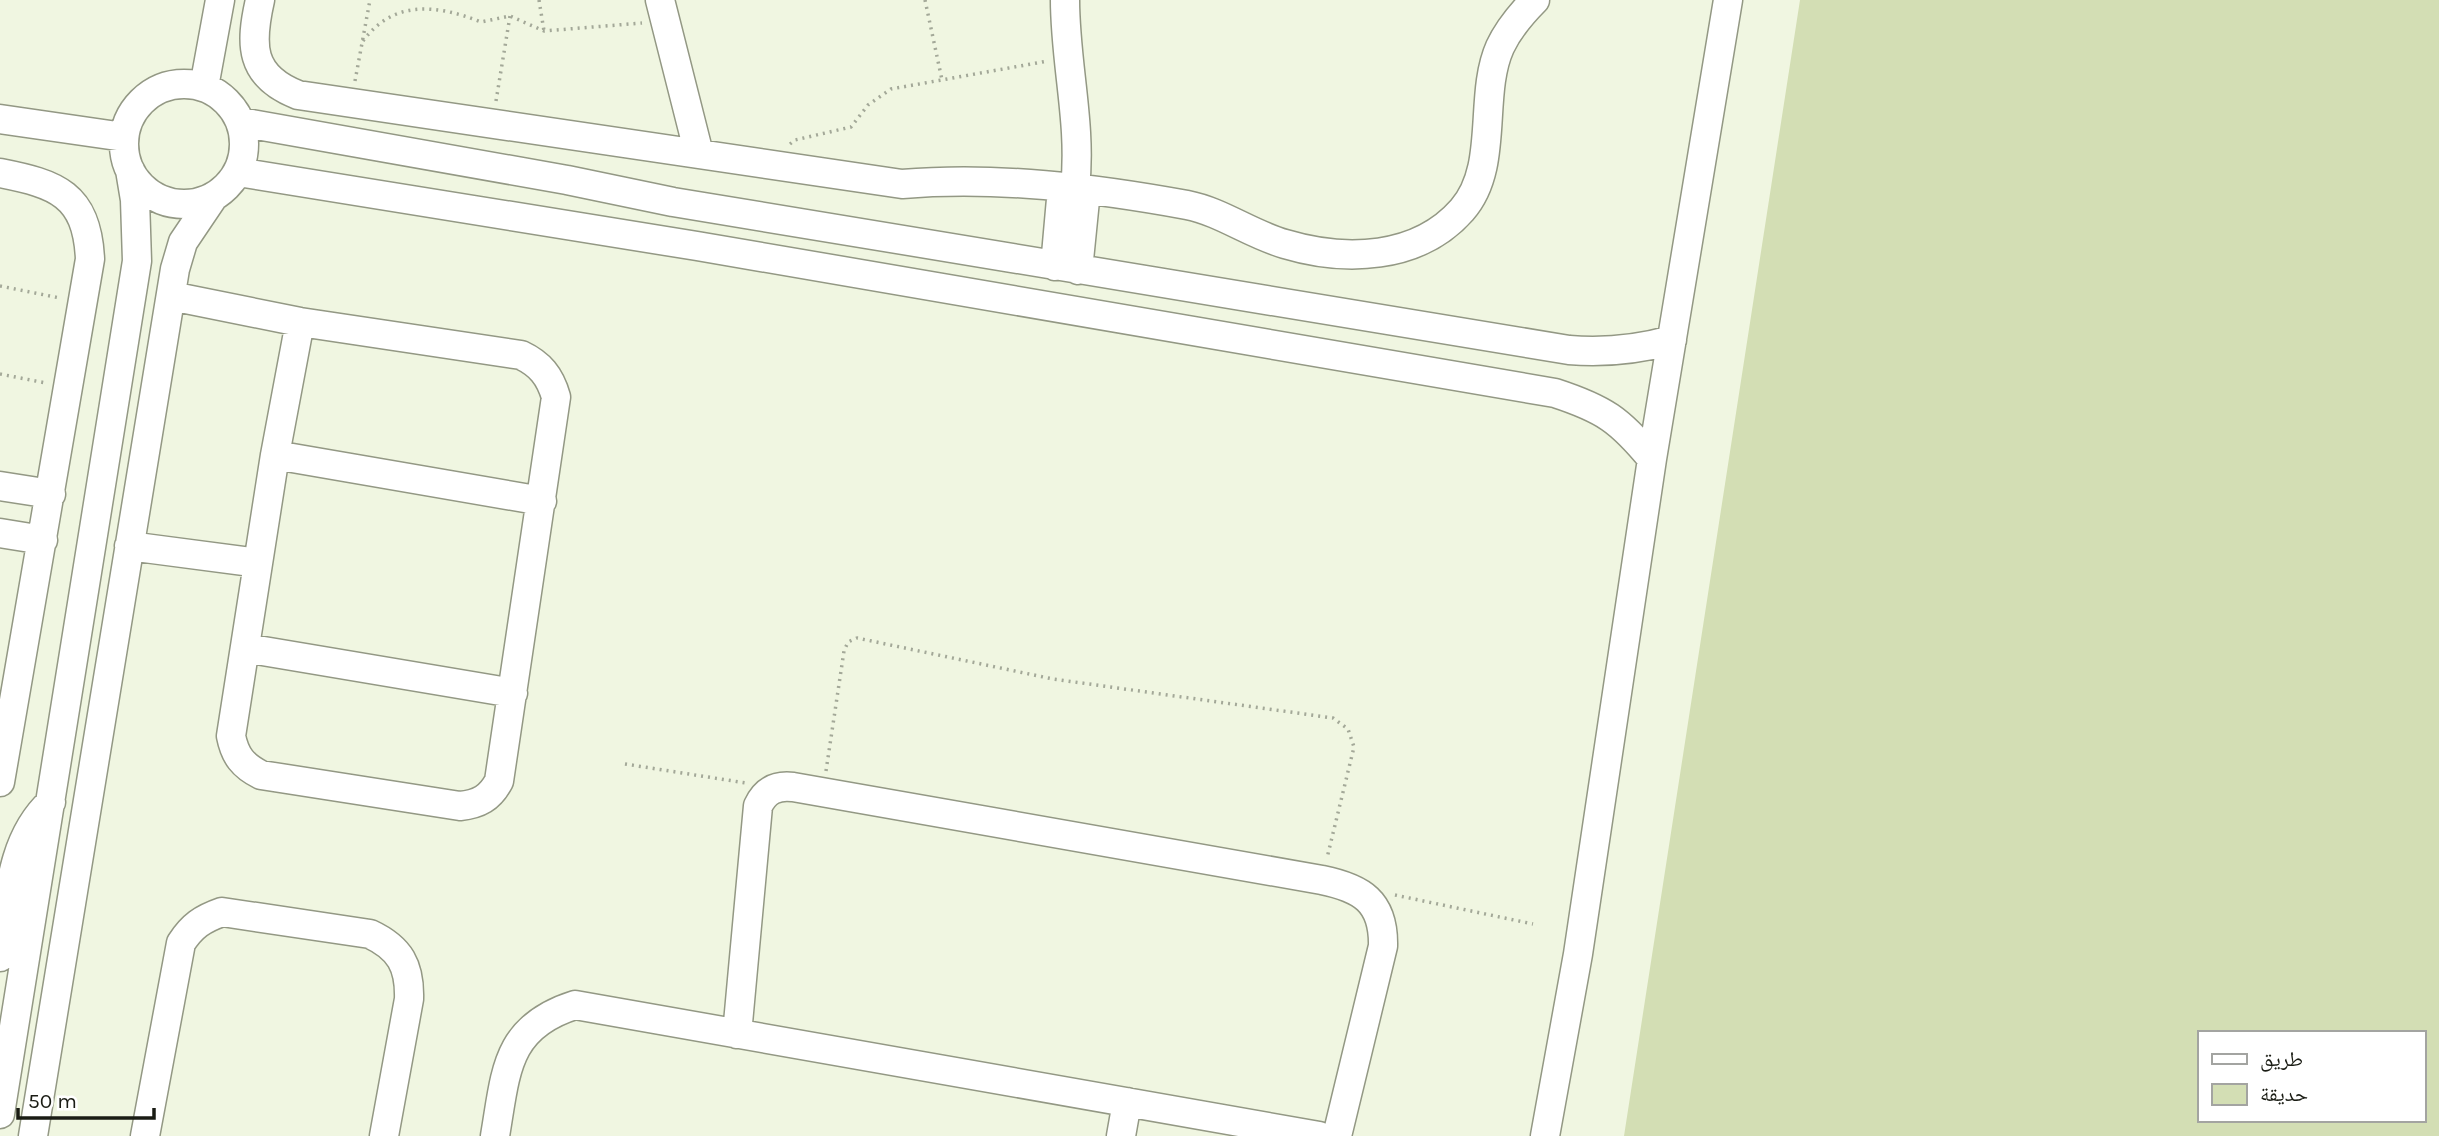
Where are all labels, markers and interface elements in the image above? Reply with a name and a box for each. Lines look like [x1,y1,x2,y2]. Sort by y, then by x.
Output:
legend [2198,1031,2425,1122]
text: طريق [2260,1047,2303,1072]
scale bar [18,1076,154,1120]
text: حديقة [2260,1082,2308,1106]
text: 50 m [28,1089,77,1113]

